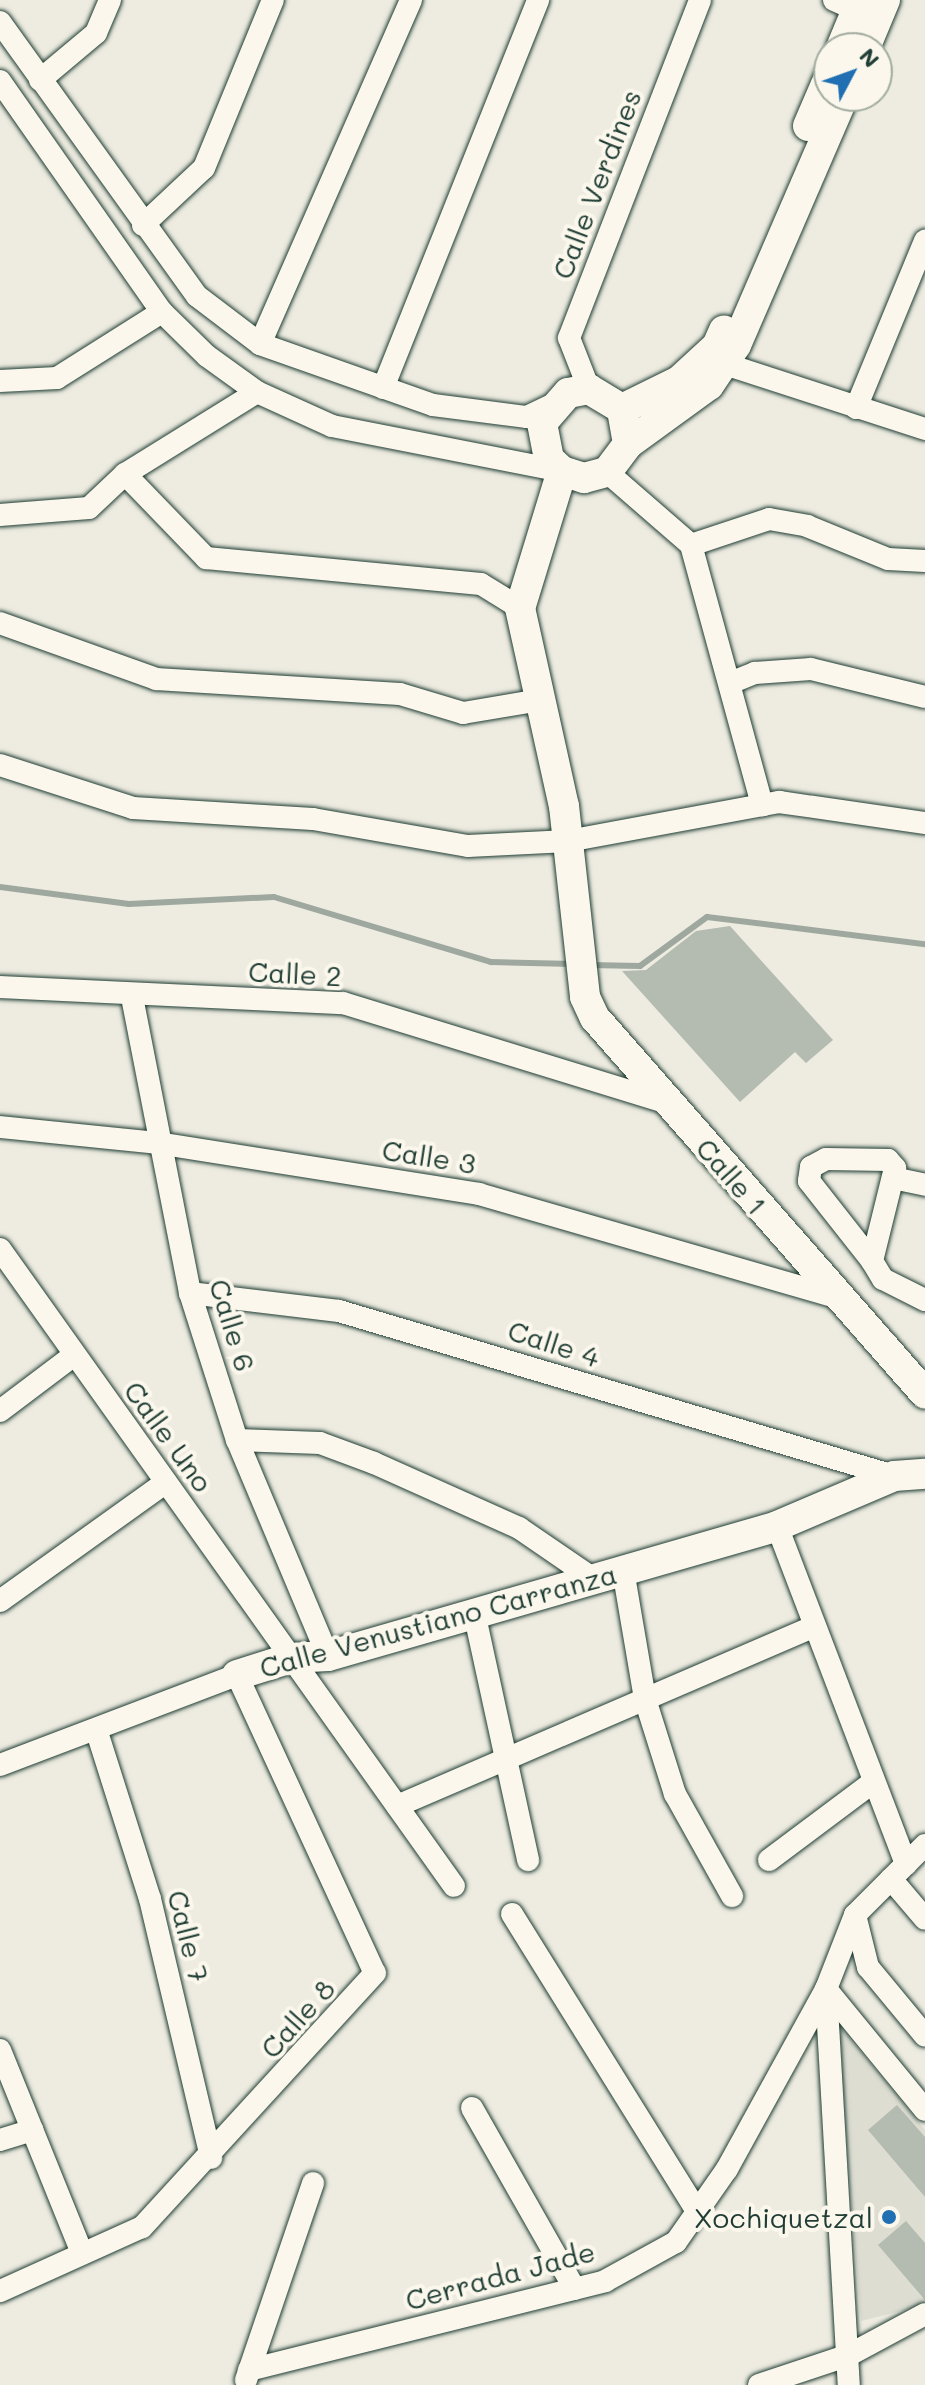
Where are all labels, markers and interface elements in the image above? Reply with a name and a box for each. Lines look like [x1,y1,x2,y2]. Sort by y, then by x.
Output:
north arrow [813,32,893,112]
text: N [854,41,886,73]
street label: Calle Verdines [544,85,648,283]
street label: Calle 2 [247,954,343,992]
street label: Calle 1 [690,1131,774,1221]
street label: Calle 3 [380,1132,478,1180]
street label: Calle 6 [203,1275,263,1375]
street label: Calle 4 [504,1312,604,1374]
street label: Calle Uno [118,1374,220,1498]
street label: Calle Venustiano Carranza [256,1556,620,1684]
street label: Calle 7 [161,1887,217,1985]
street label: Calle 8 [253,1972,341,2064]
place label: Xochiquetzal [694,2200,873,2234]
marker: Xochiquetzal [880,2208,898,2226]
street label: Cerrada Jade [402,2234,598,2316]

